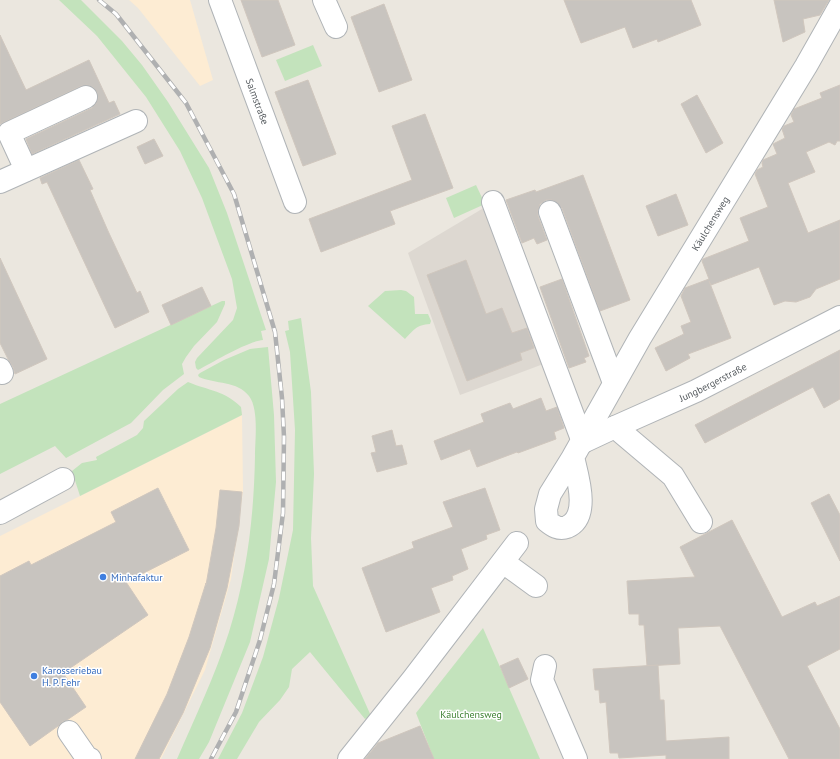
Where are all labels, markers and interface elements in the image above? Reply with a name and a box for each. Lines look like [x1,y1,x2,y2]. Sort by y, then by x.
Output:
street label: Salmstraße [243,77,272,126]
street label: Käulchensweg [689,194,732,253]
street label: Jungbergerstraße [676,360,749,405]
place label: Minhafaktur [111,571,163,584]
marker: Minhafaktur [98,572,108,582]
place label: Karosseriebau H. P. Fehr [42,664,102,689]
marker: Karosseriebau H. P. Fehr [29,671,39,681]
park label: Käulchensweg [440,708,502,721]

